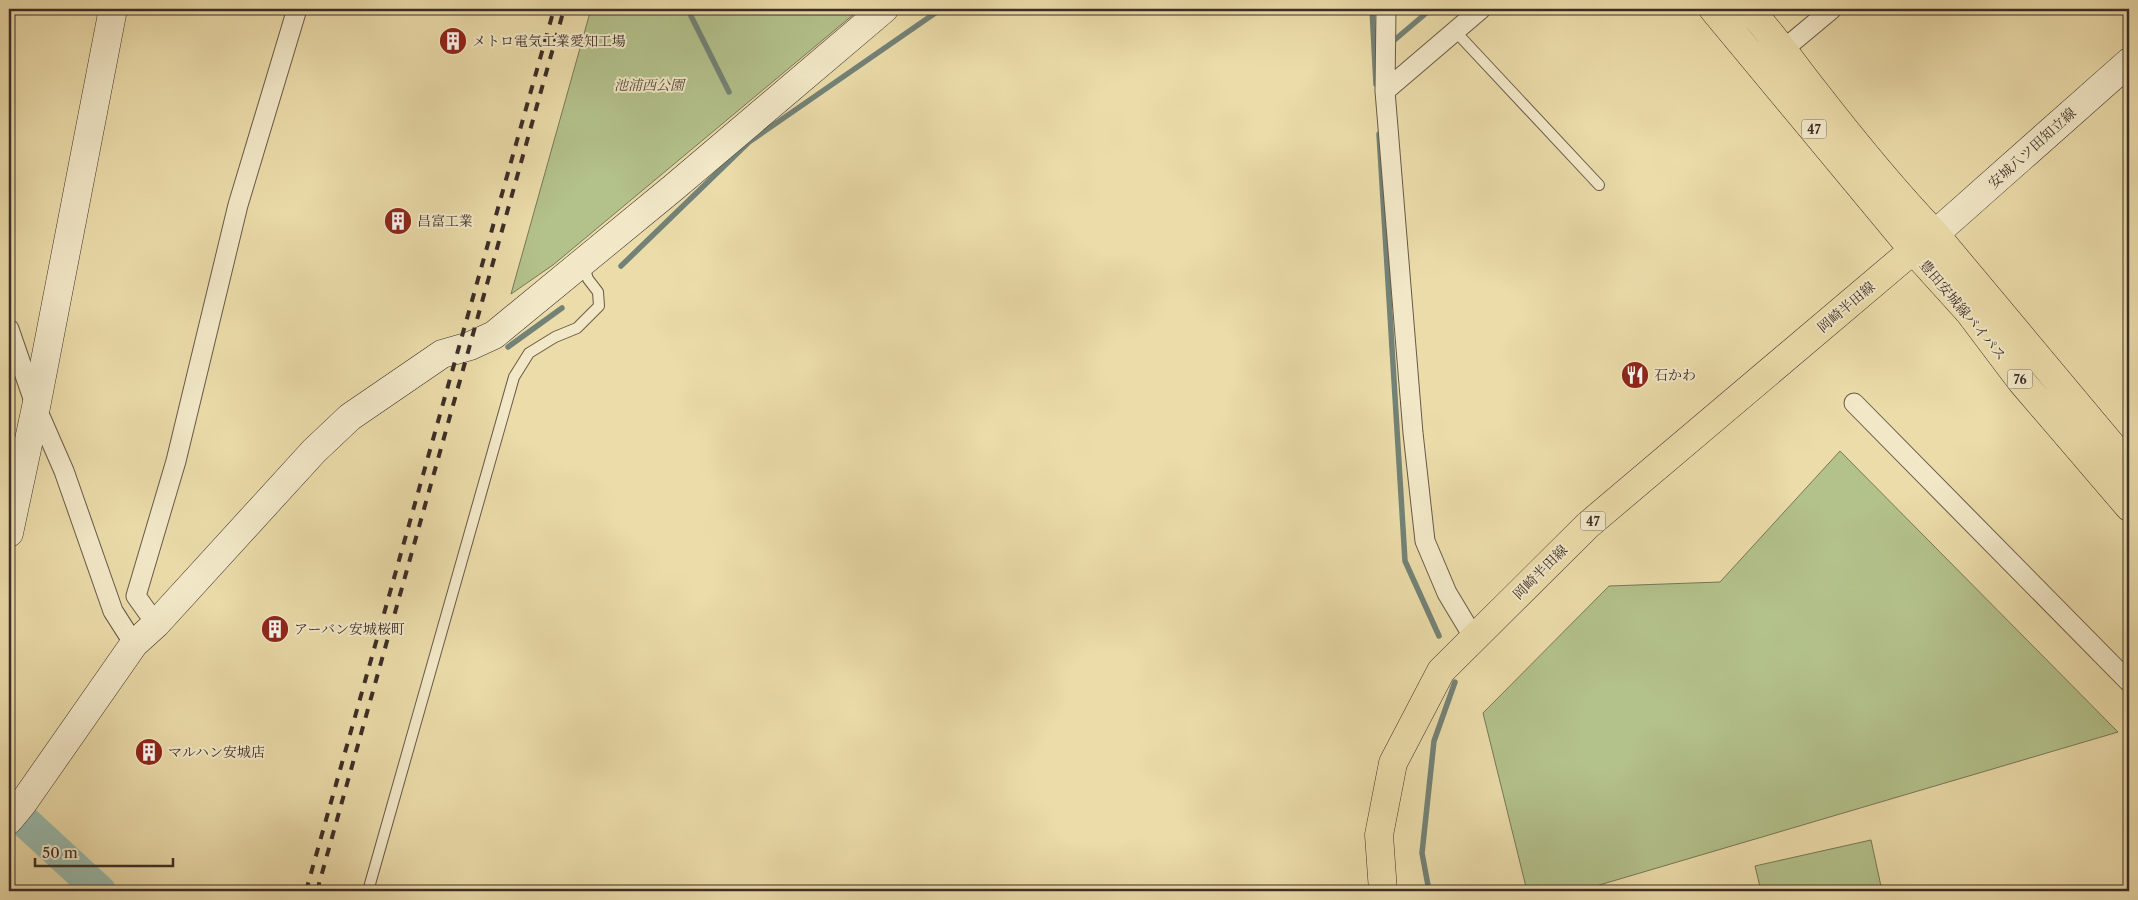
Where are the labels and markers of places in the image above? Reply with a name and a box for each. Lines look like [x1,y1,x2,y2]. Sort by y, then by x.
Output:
building icon: メトロ電気工業愛知工場 [438,26,468,56]
place label: メトロ電気工業愛知工場 [472,32,626,50]
building icon: 昌富工業 [383,206,413,236]
place label: 昌富工業 [417,212,473,230]
restaurant icon: 石かわ [1620,360,1650,390]
place label: 石かわ [1654,366,1696,384]
building icon: アーバン安城桜町 [260,614,290,644]
place label: アーバン安城桜町 [294,620,405,638]
building icon: マルハン安城店 [134,737,164,767]
place label: マルハン安城店 [168,743,265,761]

